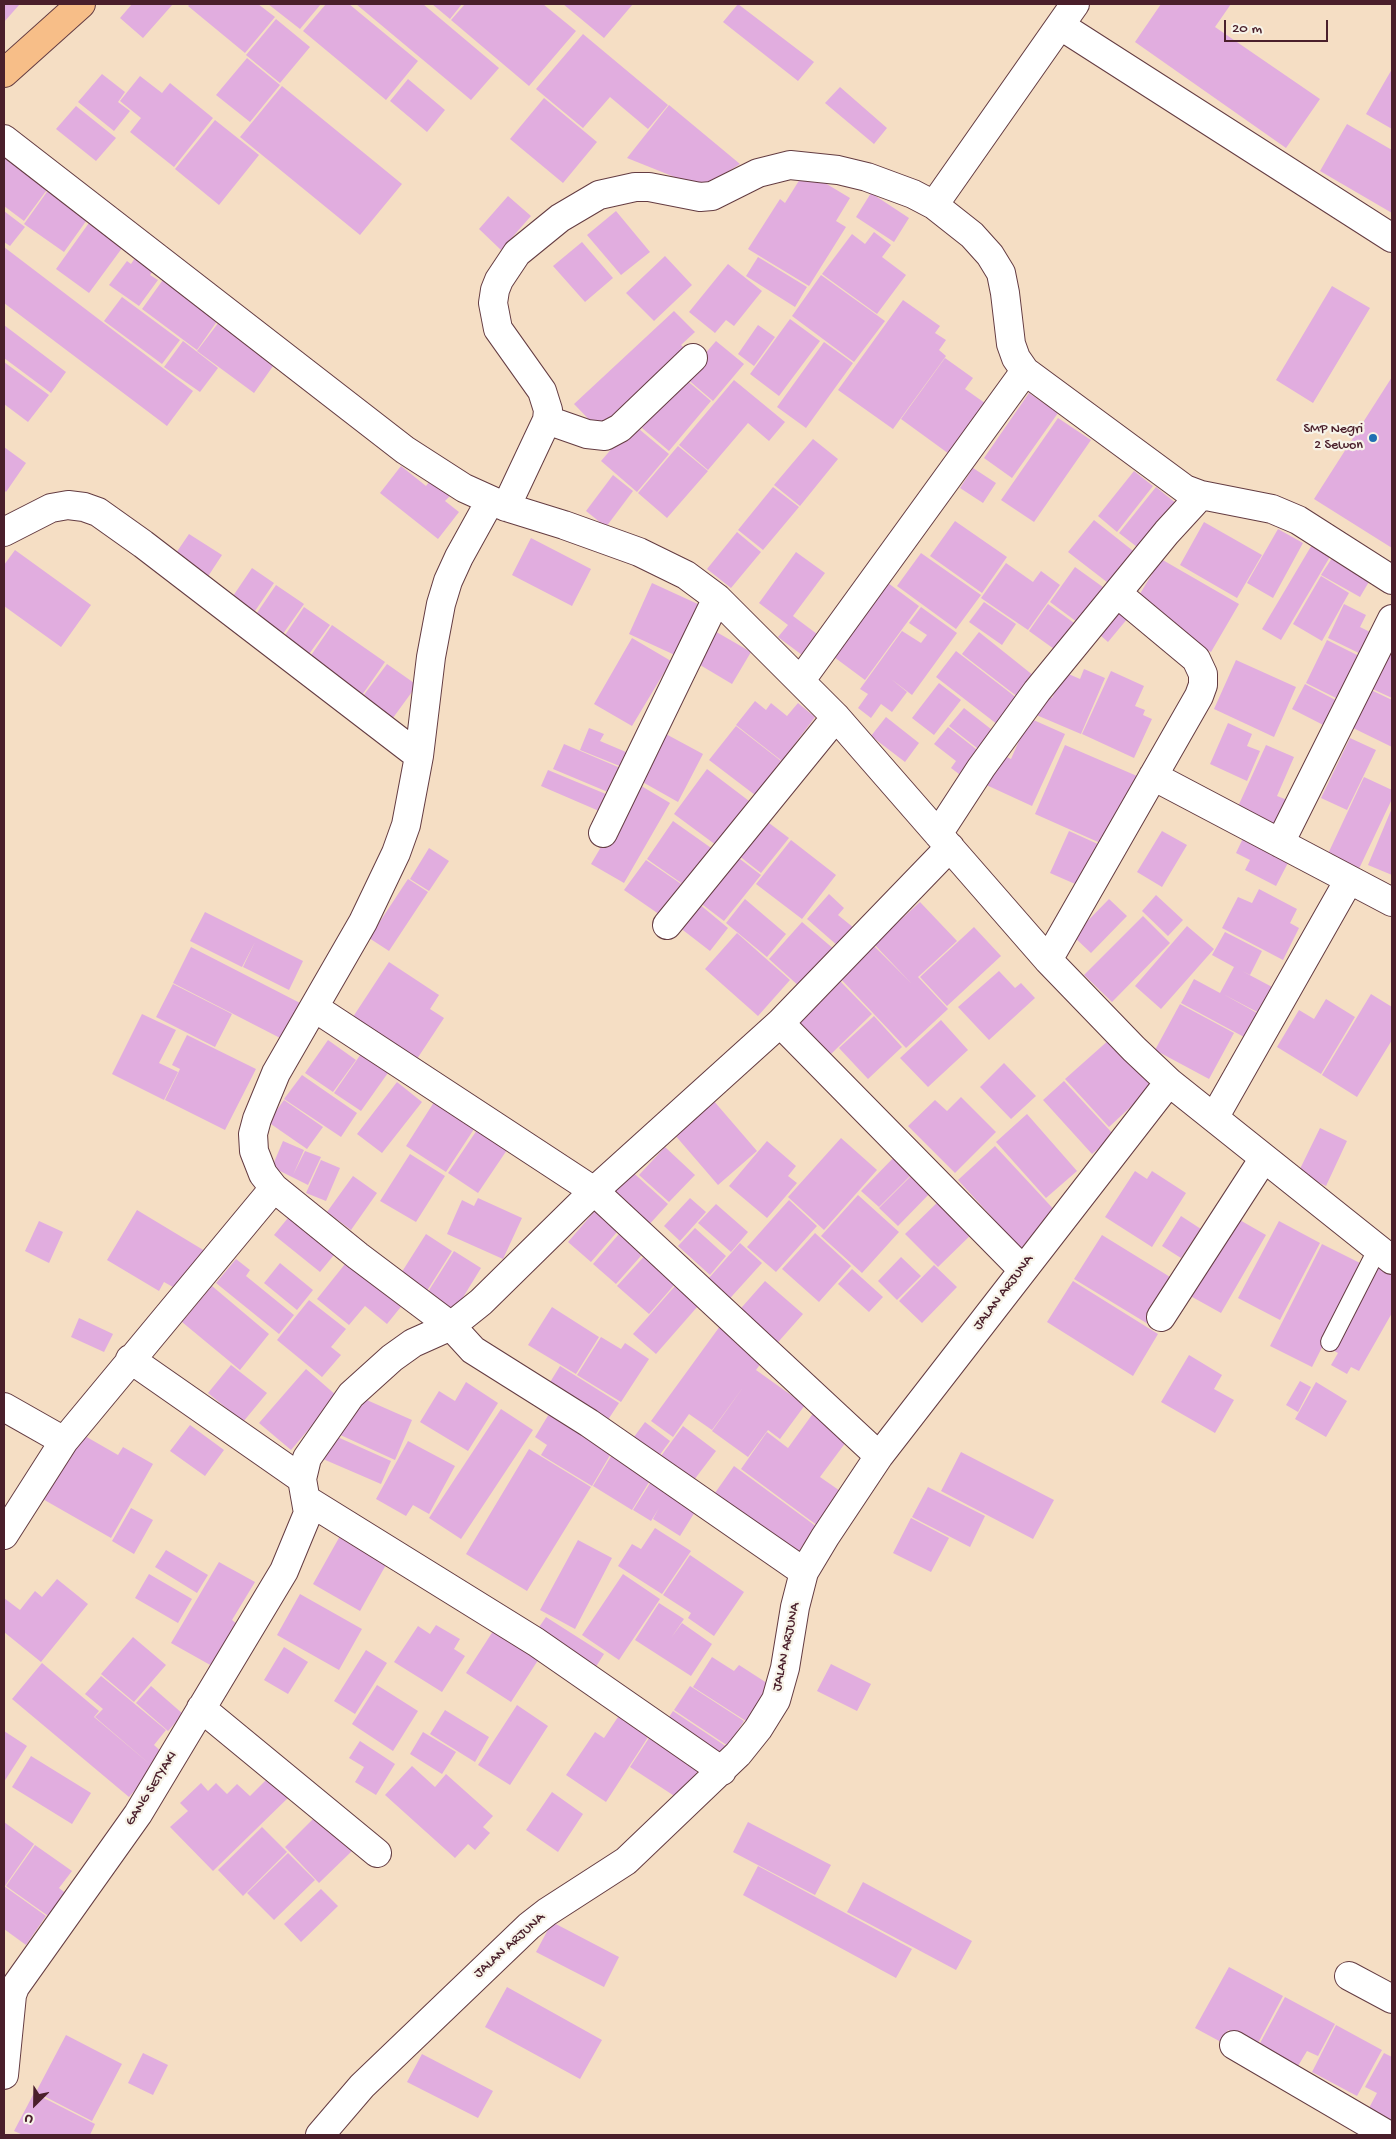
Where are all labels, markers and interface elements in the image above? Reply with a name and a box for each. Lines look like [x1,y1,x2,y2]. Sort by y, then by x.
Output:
scale bar [1226,10,1330,42]
text: 20 m [1232,20,1262,38]
place label: SMP Negri 2 Sewon [1303,422,1363,454]
marker: SMP Negri 2 Sewon [1367,432,1379,444]
street label: JALAN ARJUNA [970,1252,1038,1334]
street label: JALAN ARJUNA [769,1601,805,1693]
street label: GANG SETYAKI [122,1749,182,1829]
street label: JALAN ARJUNA [471,1910,549,1982]
north arrow [10,2079,60,2129]
text: U [22,2109,36,2128]

